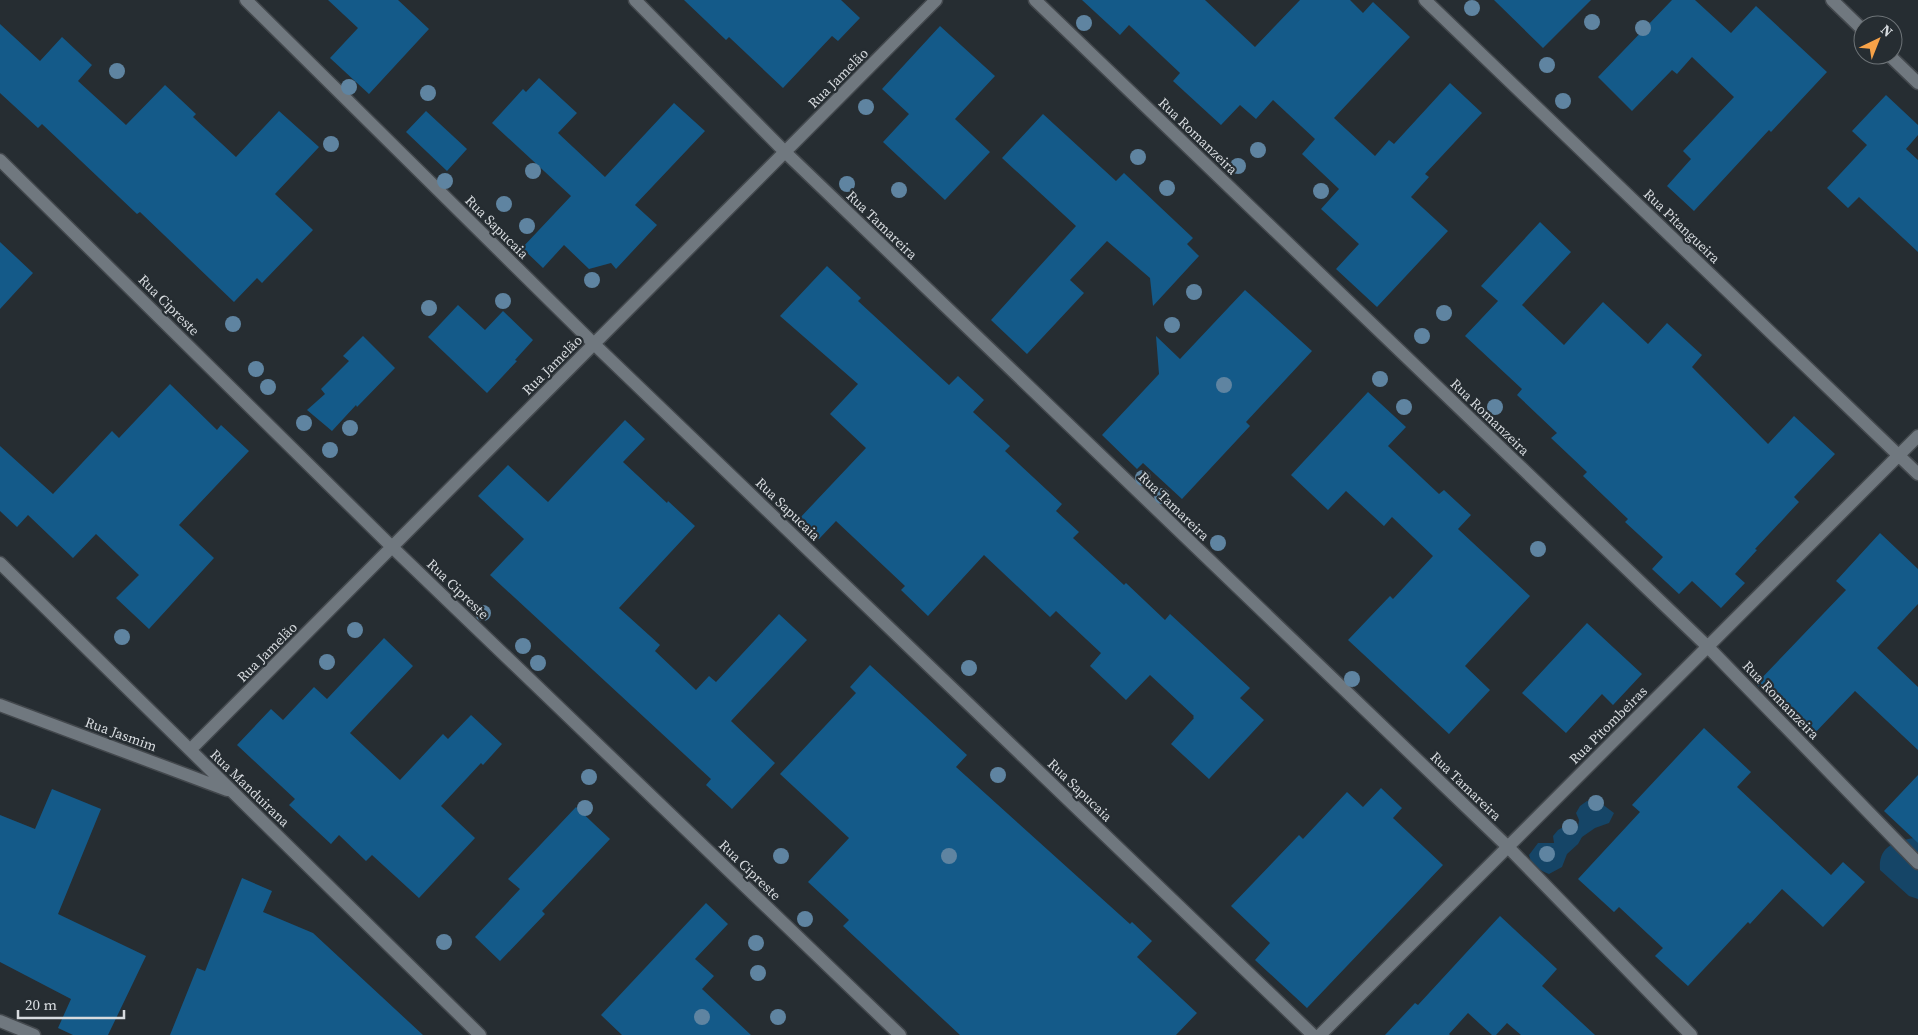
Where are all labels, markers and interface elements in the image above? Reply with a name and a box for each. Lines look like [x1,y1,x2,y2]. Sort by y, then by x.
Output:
north arrow [1853,15,1903,65]
text: N [1876,20,1897,41]
street label: Rua Jamelão [803,43,873,113]
street label: Rua Romanzeira [1154,93,1243,180]
street label: Rua Pitangueira [1639,184,1725,268]
street label: Rua Tamareira [842,186,923,265]
street label: Rua Sapucaia [461,191,534,264]
street label: Rua Cipreste [134,270,204,340]
street label: Rua Jamelão [517,330,587,400]
street label: Rua Romanzeira [1446,374,1535,461]
street label: Rua Tamareira [1134,467,1215,546]
street label: Rua Sapucaia [751,473,825,546]
street label: Rua Cipreste [423,554,493,624]
street label: Rua Jamelão [232,617,302,687]
street label: Rua Romanzeira [1738,656,1825,745]
street label: Rua Pitombeiras [1564,681,1652,769]
street label: Rua Jasmim [82,712,160,756]
street label: Rua Manduirana [206,745,295,832]
street label: Rua Tamareira [1426,747,1507,826]
street label: Rua Sapucaia [1043,754,1117,827]
street label: Rua Cipreste [715,835,785,905]
scale bar [18,988,124,1020]
text: 20 m [25,994,57,1015]

